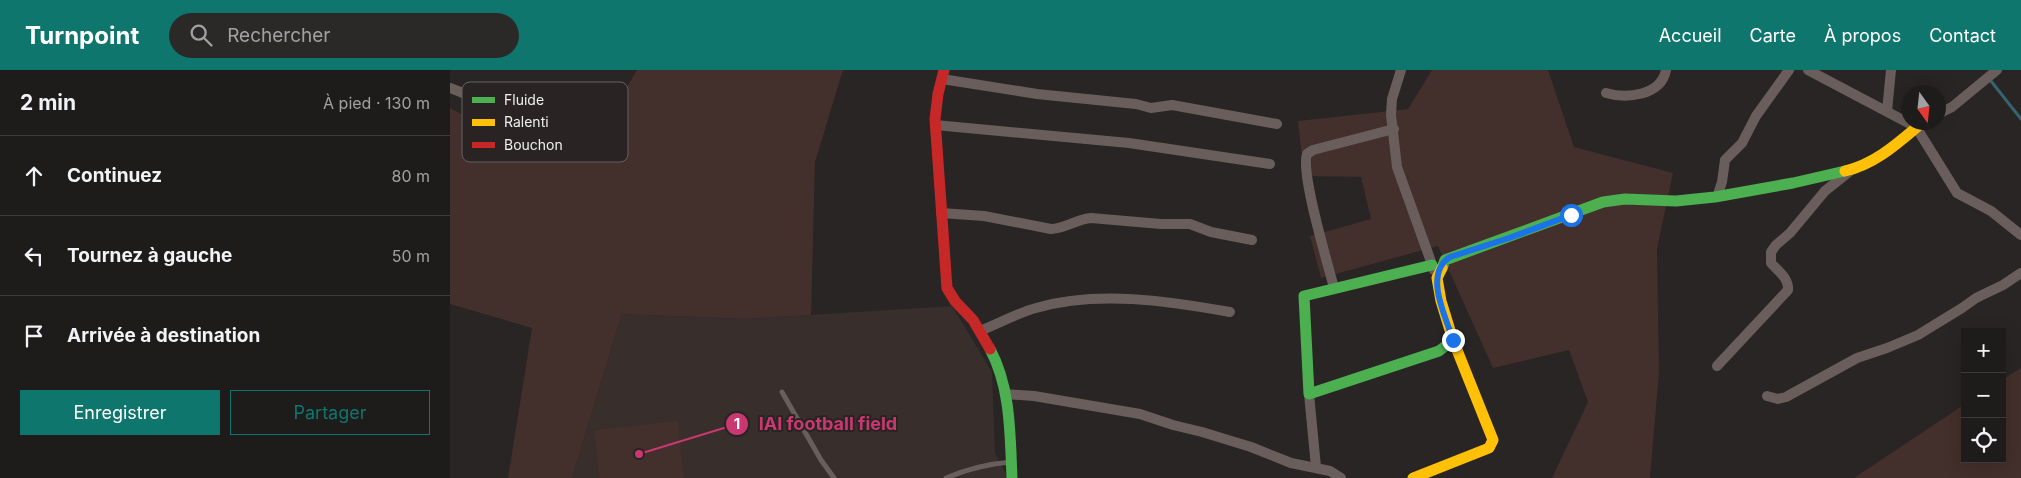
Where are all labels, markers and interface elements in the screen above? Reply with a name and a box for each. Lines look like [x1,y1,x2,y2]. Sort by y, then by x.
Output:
search box [169,13,519,58]
text: Turnpoint [25,21,139,50]
icon: search [187,21,215,49]
text: Rechercher [227,24,331,47]
text: Accueil [1659,25,1722,46]
text: Carte [1750,25,1796,46]
text: À propos [1824,25,1901,46]
text: Contact [1929,25,1996,46]
legend [462,82,628,162]
north arrow [1901,85,1946,130]
text: 2 min [20,90,76,115]
text: Fluide [504,91,544,108]
text: À pied · 130 m [323,93,430,113]
text: Ralenti [504,113,549,130]
text: Bouchon [504,136,563,153]
icon: ahead [20,162,48,190]
text: Continuez [67,164,162,187]
text: 80 m [391,166,430,186]
route start [1560,204,1583,227]
icon: left [20,242,48,270]
text: Tournez à gauche [67,244,232,267]
text: 50 m [392,246,430,266]
icon: arrive [20,322,48,350]
text: Arrivée à destination [67,324,260,347]
map controls [1961,328,2006,463]
button: + [1961,328,2006,373]
route end [1442,329,1465,352]
button: − [1961,373,2006,418]
button: Enregistrer [20,390,220,435]
button: Partager [230,390,430,435]
callout: IAI football field [724,408,907,441]
text: IAI football field [759,413,897,434]
text: 1 [734,414,740,433]
button: locate [1961,418,2006,463]

